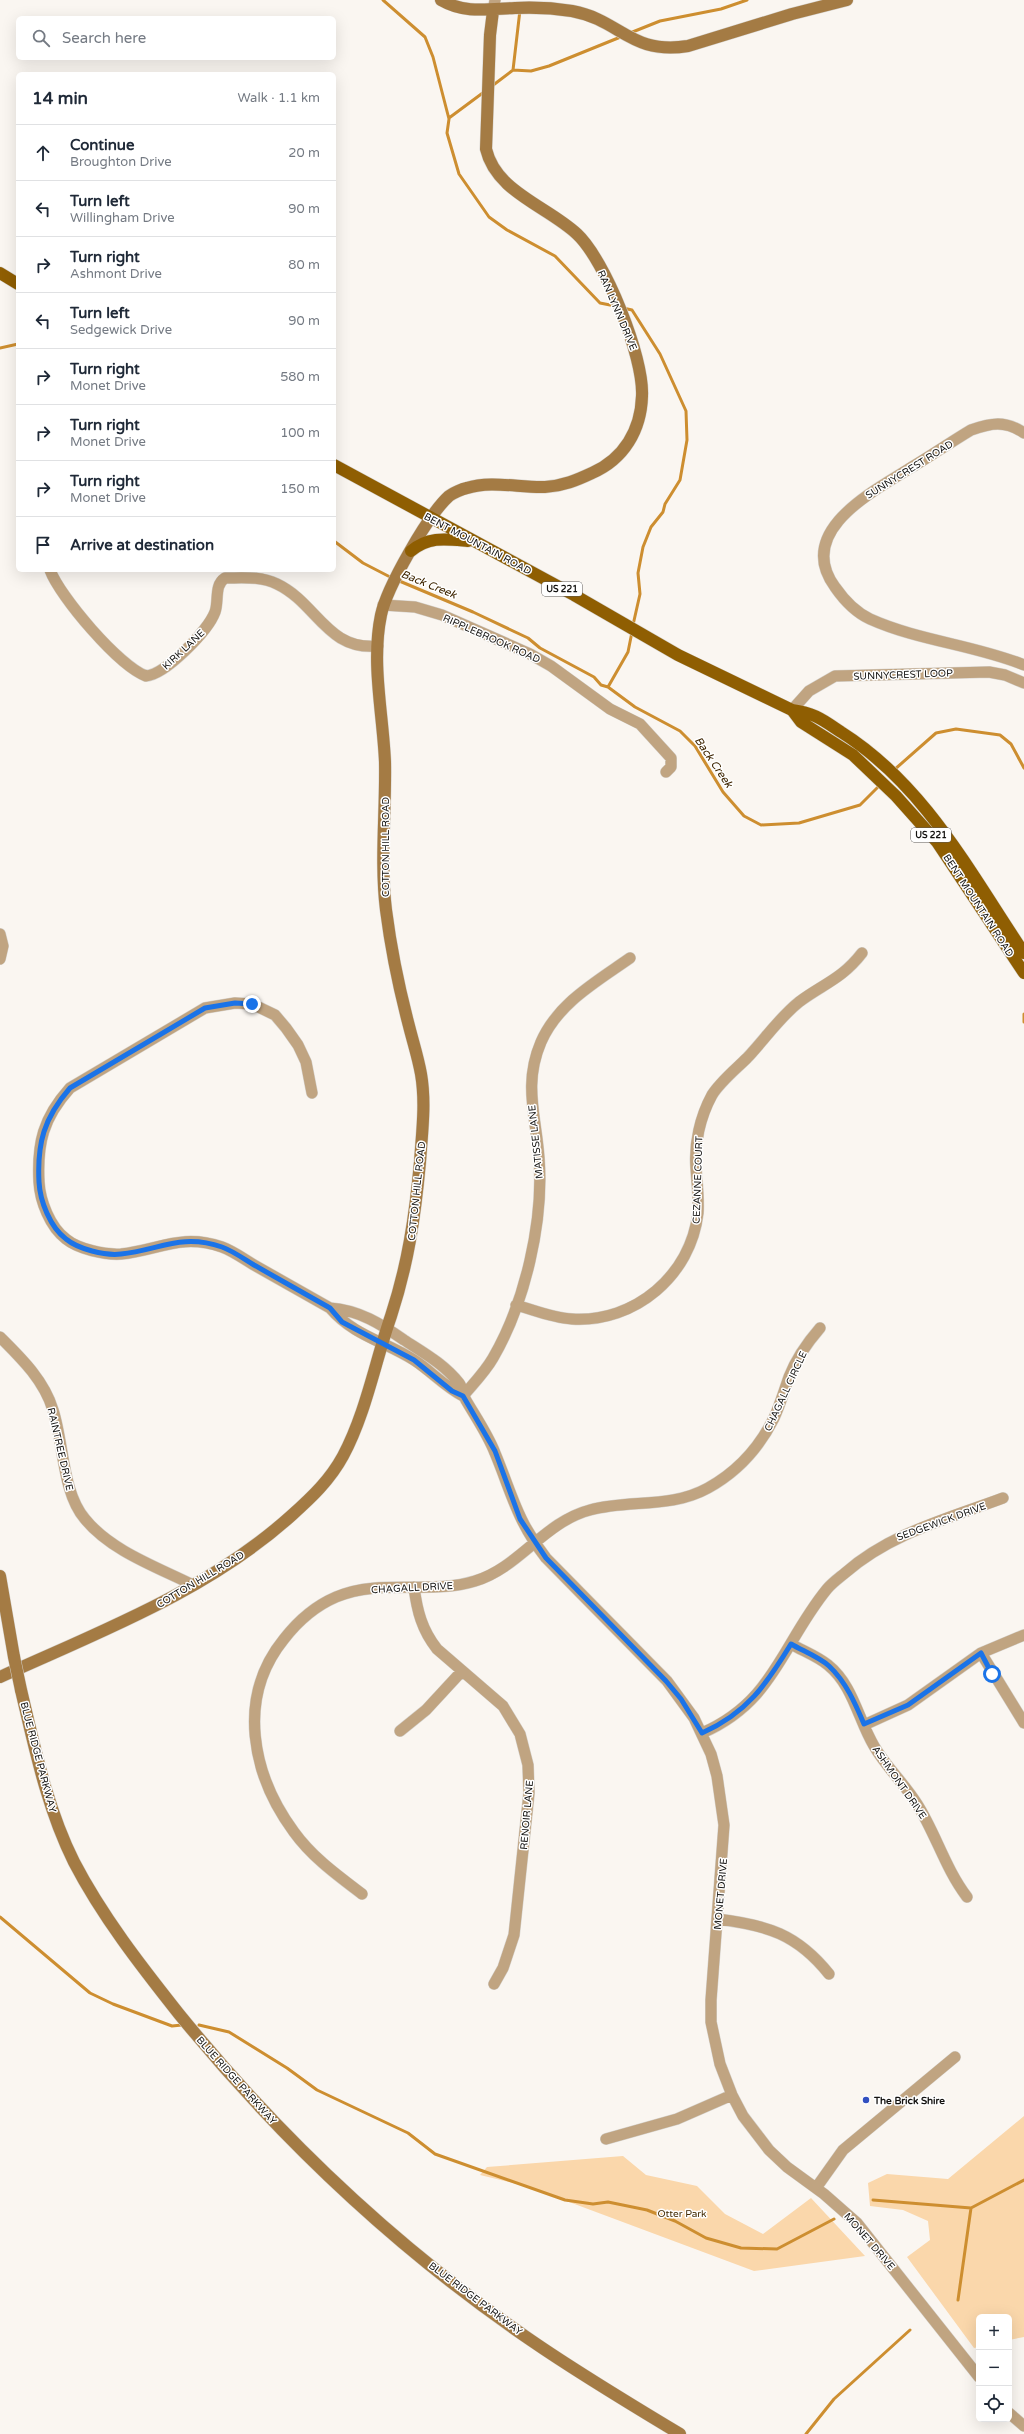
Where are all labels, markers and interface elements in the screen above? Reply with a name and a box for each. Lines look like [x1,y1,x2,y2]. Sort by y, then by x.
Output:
search box [16,16,336,60]
icon: search [30,27,52,49]
text: Search here [62,29,146,47]
text: 14 min [32,88,88,109]
text: Walk · 1.1 km [238,90,320,106]
text: Continue [70,136,134,154]
icon: ahead [32,142,54,164]
text: 20 m [288,145,320,161]
text: Broughton Drive [70,154,172,170]
text: Turn left [70,192,130,210]
icon: left [32,198,54,220]
text: 90 m [288,201,320,217]
text: Willingham Drive [70,210,175,226]
text: Turn right [70,248,140,266]
icon: right [32,254,54,276]
text: 80 m [288,257,320,273]
text: Ashmont Drive [70,266,162,282]
street label: RAN LYNN DRIVE [595,269,639,352]
text: Turn left [70,304,130,322]
icon: left [32,310,54,332]
text: 90 m [288,313,320,329]
text: Sedgewick Drive [70,322,172,338]
text: Turn right [70,360,140,378]
icon: right [32,366,54,388]
text: 580 m [280,369,320,385]
text: Monet Drive [70,378,146,394]
text: Turn right [70,416,140,434]
icon: right [32,422,54,444]
text: 100 m [280,425,320,441]
text: Monet Drive [70,434,146,450]
street label: SUNNYCREST ROAD [864,438,955,502]
text: Turn right [70,472,140,490]
icon: right [32,478,54,500]
text: 150 m [280,481,320,497]
text: Monet Drive [70,490,146,506]
street label: BENT MOUNTAIN ROAD [422,510,533,577]
icon: arrive [32,534,54,556]
text: Arrive at destination [70,536,214,554]
water label: Back Creek [399,567,459,602]
road number: US 221 [542,582,582,596]
street label: RIPPLEBROOK ROAD [441,612,542,666]
street label: KIRK LANE [160,627,207,672]
street label: SUNNYCREST LOOP [853,667,953,683]
water label: Back Creek [692,734,736,791]
street label: COTTON HILL ROAD [380,797,392,897]
road number: US 221 [911,828,951,842]
street label: BENT MOUNTAIN ROAD [940,852,1016,959]
route end [243,995,261,1013]
street label: MATISSE LANE [526,1104,546,1179]
street label: CEZANNE COURT [690,1136,706,1224]
street label: COTTON HILL ROAD [406,1141,428,1241]
street label: CHAGALL CIRCLE [762,1349,810,1433]
street label: RAINTREE DRIVE [45,1407,75,1492]
street label: SEDGEWICK DRIVE [895,1500,988,1544]
street label: COTTON HILL ROAD [155,1549,246,1611]
street label: CHAGALL DRIVE [371,1580,453,1596]
route start [983,1665,1001,1683]
street label: BLUE RIDGE PARKWAY [17,1701,59,1814]
street label: ASHMONT DRIVE [869,1744,929,1821]
street label: RENOIR LANE [518,1780,536,1850]
street label: MONET DRIVE [712,1858,730,1930]
street label: BLUE RIDGE PARKWAY [194,2034,279,2127]
marker: The Brick Shire [861,2095,871,2105]
place label: The Brick Shire [873,2095,945,2107]
park label: Otter Park [657,2208,707,2220]
street label: MONET DRIVE [841,2211,897,2273]
street label: BLUE RIDGE PARKWAY [426,2260,525,2338]
map controls [976,2314,1012,2422]
button: + [976,2314,1012,2350]
button: − [976,2350,1012,2386]
button: locate [976,2386,1012,2422]

